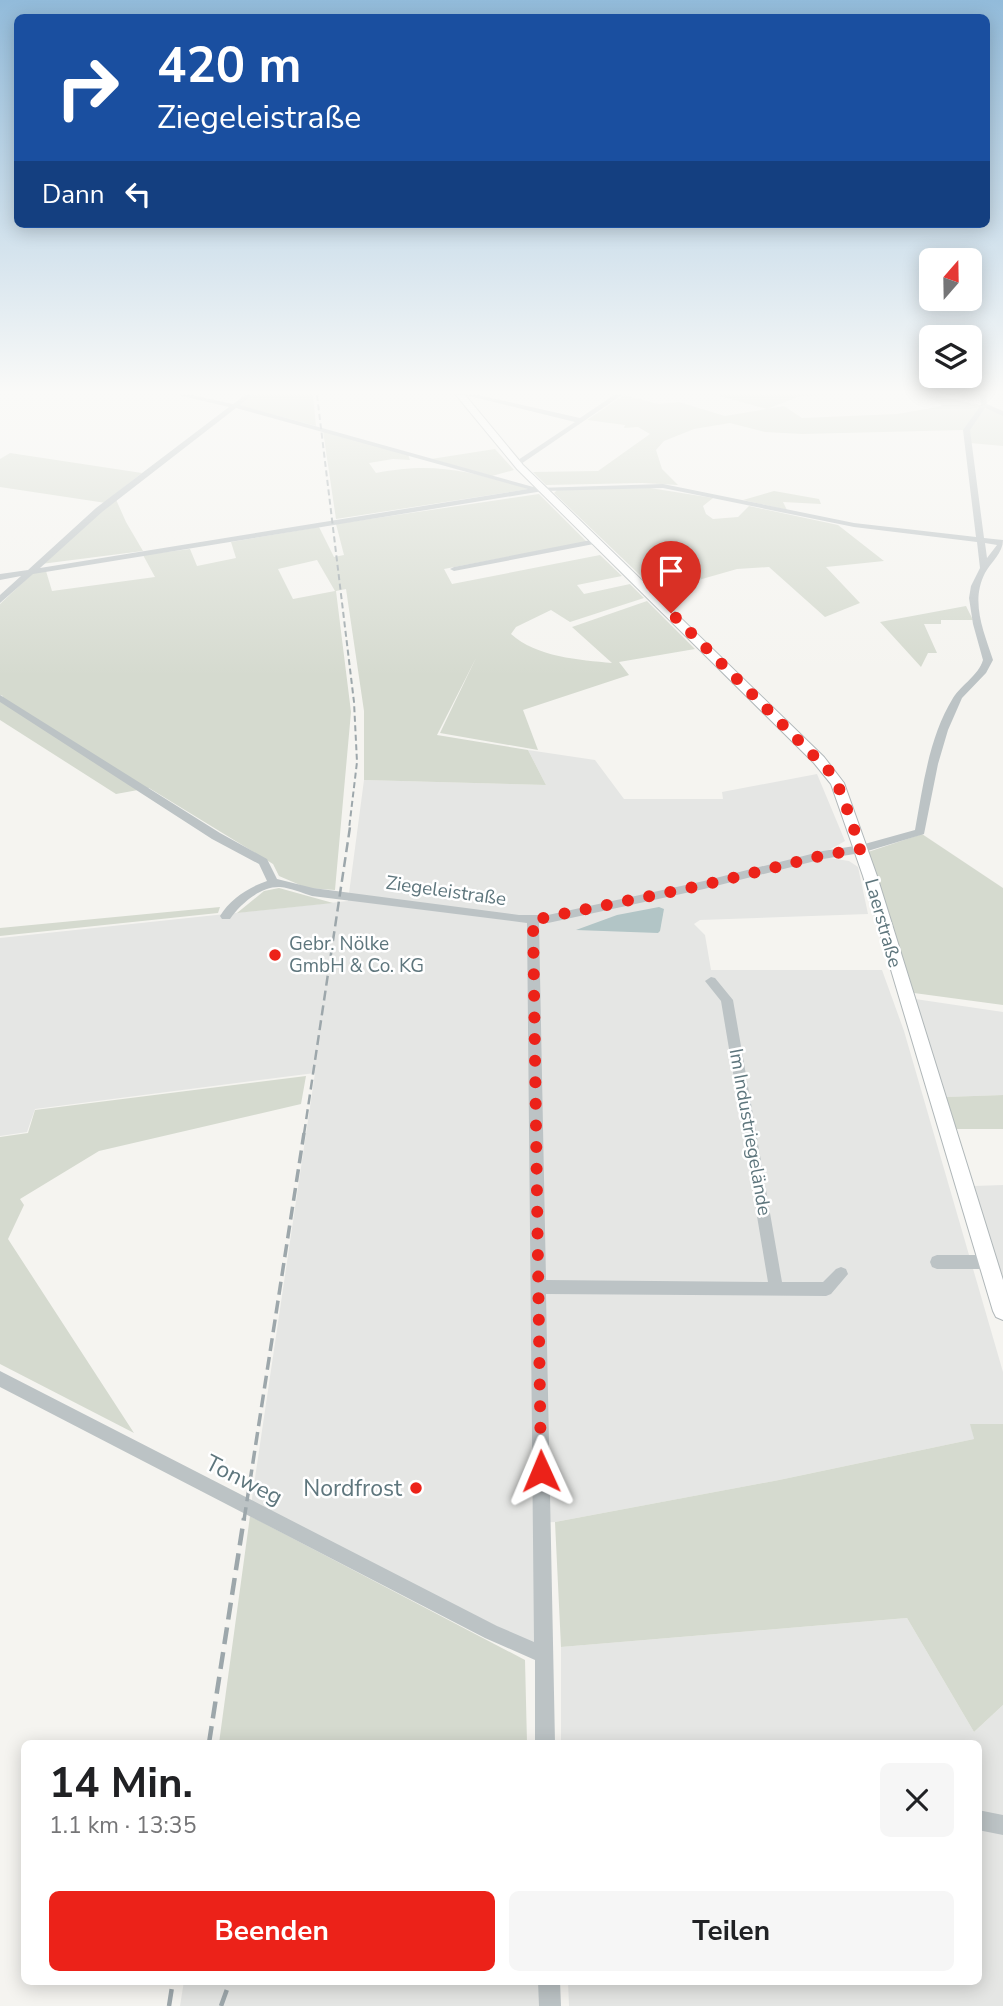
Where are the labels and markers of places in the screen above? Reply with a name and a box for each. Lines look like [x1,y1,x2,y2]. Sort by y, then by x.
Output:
pin [641,541,701,613]
place label: Gebr. Nölke GmbH & Co. KG [289,931,424,979]
marker: Gebr. Nölke GmbH & Co. KG [267,947,283,963]
place label: Nordfrost [303,1473,403,1504]
marker: Nordfrost [408,1480,424,1496]

